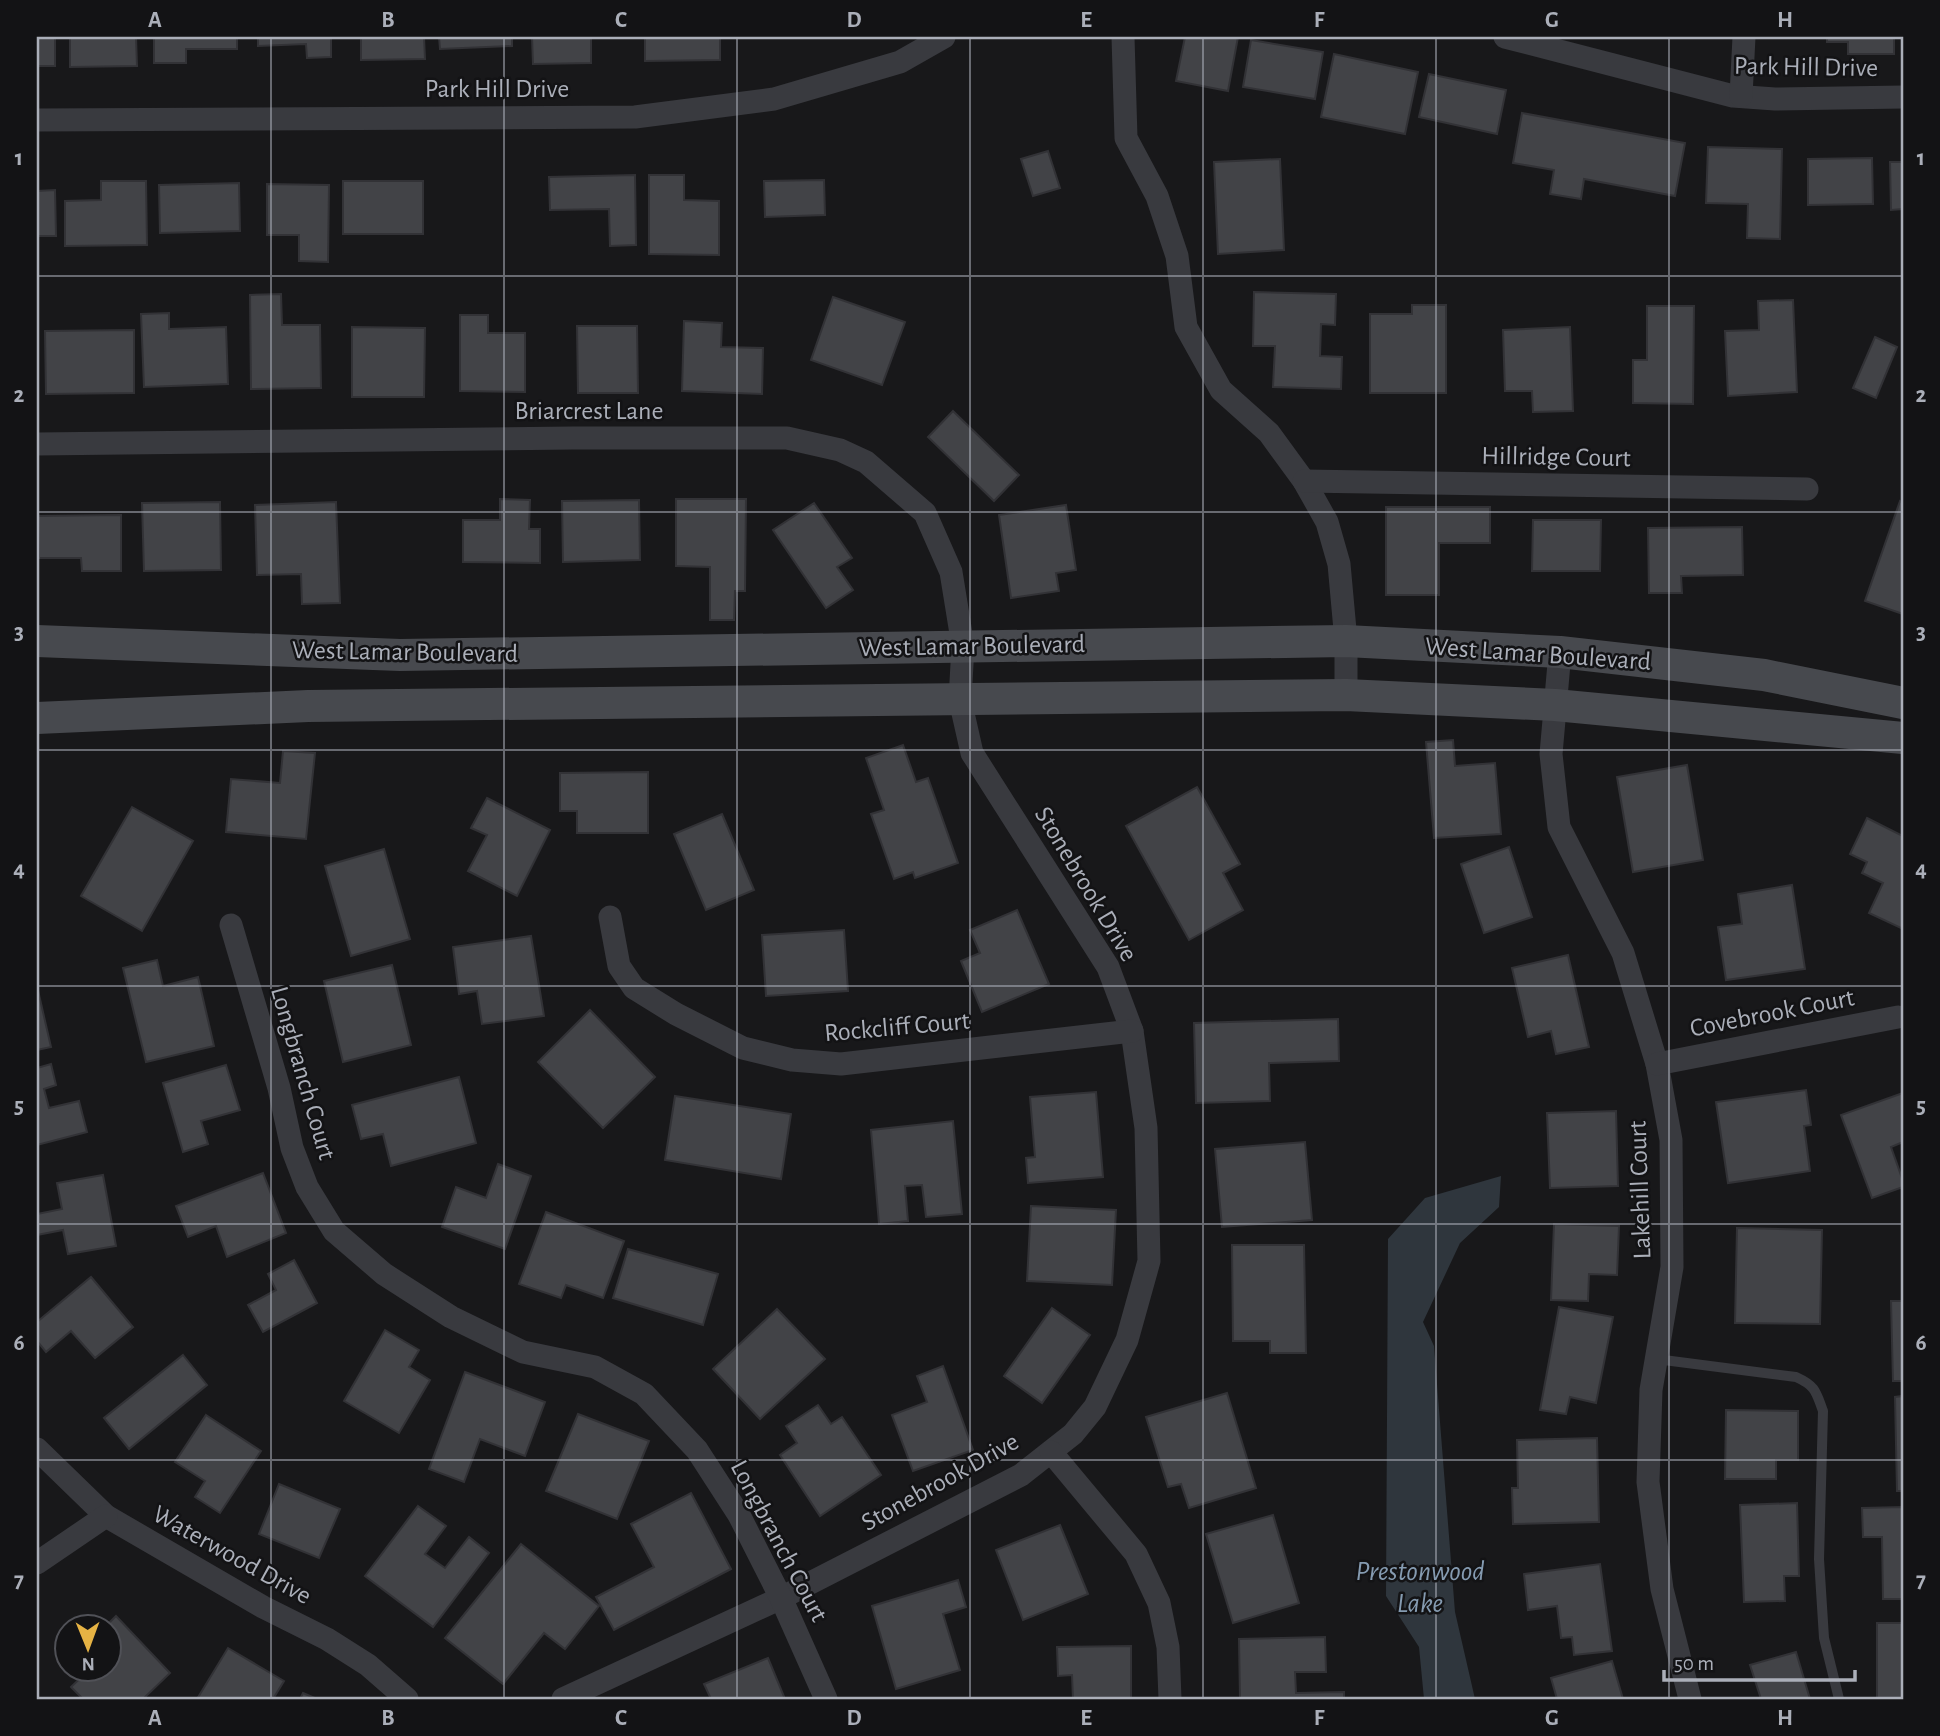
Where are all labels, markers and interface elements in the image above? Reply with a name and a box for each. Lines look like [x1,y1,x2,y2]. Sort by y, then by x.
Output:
text: A [148,9,162,32]
text: B [381,9,395,32]
text: C [615,9,627,32]
text: D [846,9,862,32]
text: E [1080,9,1092,32]
text: F [1314,9,1325,32]
text: G [1545,9,1559,32]
text: H [1777,9,1793,32]
street label: Park Hill Drive [1734,53,1878,81]
street label: Park Hill Drive [425,76,569,102]
text: 1 [15,147,23,170]
text: 1 [1917,147,1925,170]
text: 2 [14,384,25,407]
text: 2 [1916,384,1927,407]
street label: Briarcrest Lane [515,398,663,424]
street label: Hillridge Court [1481,443,1631,471]
text: 3 [14,621,24,644]
text: 3 [1916,621,1926,644]
street label: West Lamar Boulevard [859,631,1085,661]
street label: West Lamar Boulevard [1424,633,1652,675]
street label: West Lamar Boulevard [292,637,518,667]
street label: Stonebrook Drive [1030,802,1142,966]
text: 4 [13,858,25,881]
text: 4 [1915,858,1927,881]
street label: Longbranch Court [266,984,340,1162]
street label: Covebrook Court [1688,984,1856,1042]
street label: Rockcliff Court [823,1008,971,1046]
text: 5 [14,1095,24,1118]
text: 5 [1916,1095,1926,1118]
street label: Lakehill Court [1625,1120,1655,1260]
text: 6 [13,1332,25,1355]
text: 6 [1915,1332,1927,1355]
street label: Stonebrook Drive [857,1428,1023,1536]
street label: Longbranch Court [726,1456,832,1626]
street label: Waterwood Drive [148,1501,316,1609]
water label: Prestonwood Lake [1355,1558,1485,1618]
text: 7 [14,1569,24,1592]
text: 7 [1916,1569,1926,1592]
north arrow [52,1614,122,1684]
scale bar [1664,1638,1854,1682]
text: 50 m [1674,1653,1714,1674]
text: N [81,1654,95,1673]
text: A [148,1707,162,1730]
text: B [381,1707,395,1730]
text: C [615,1707,627,1730]
text: D [846,1707,862,1730]
text: E [1080,1707,1092,1730]
text: F [1314,1707,1325,1730]
text: G [1545,1707,1559,1730]
text: H [1777,1707,1793,1730]

